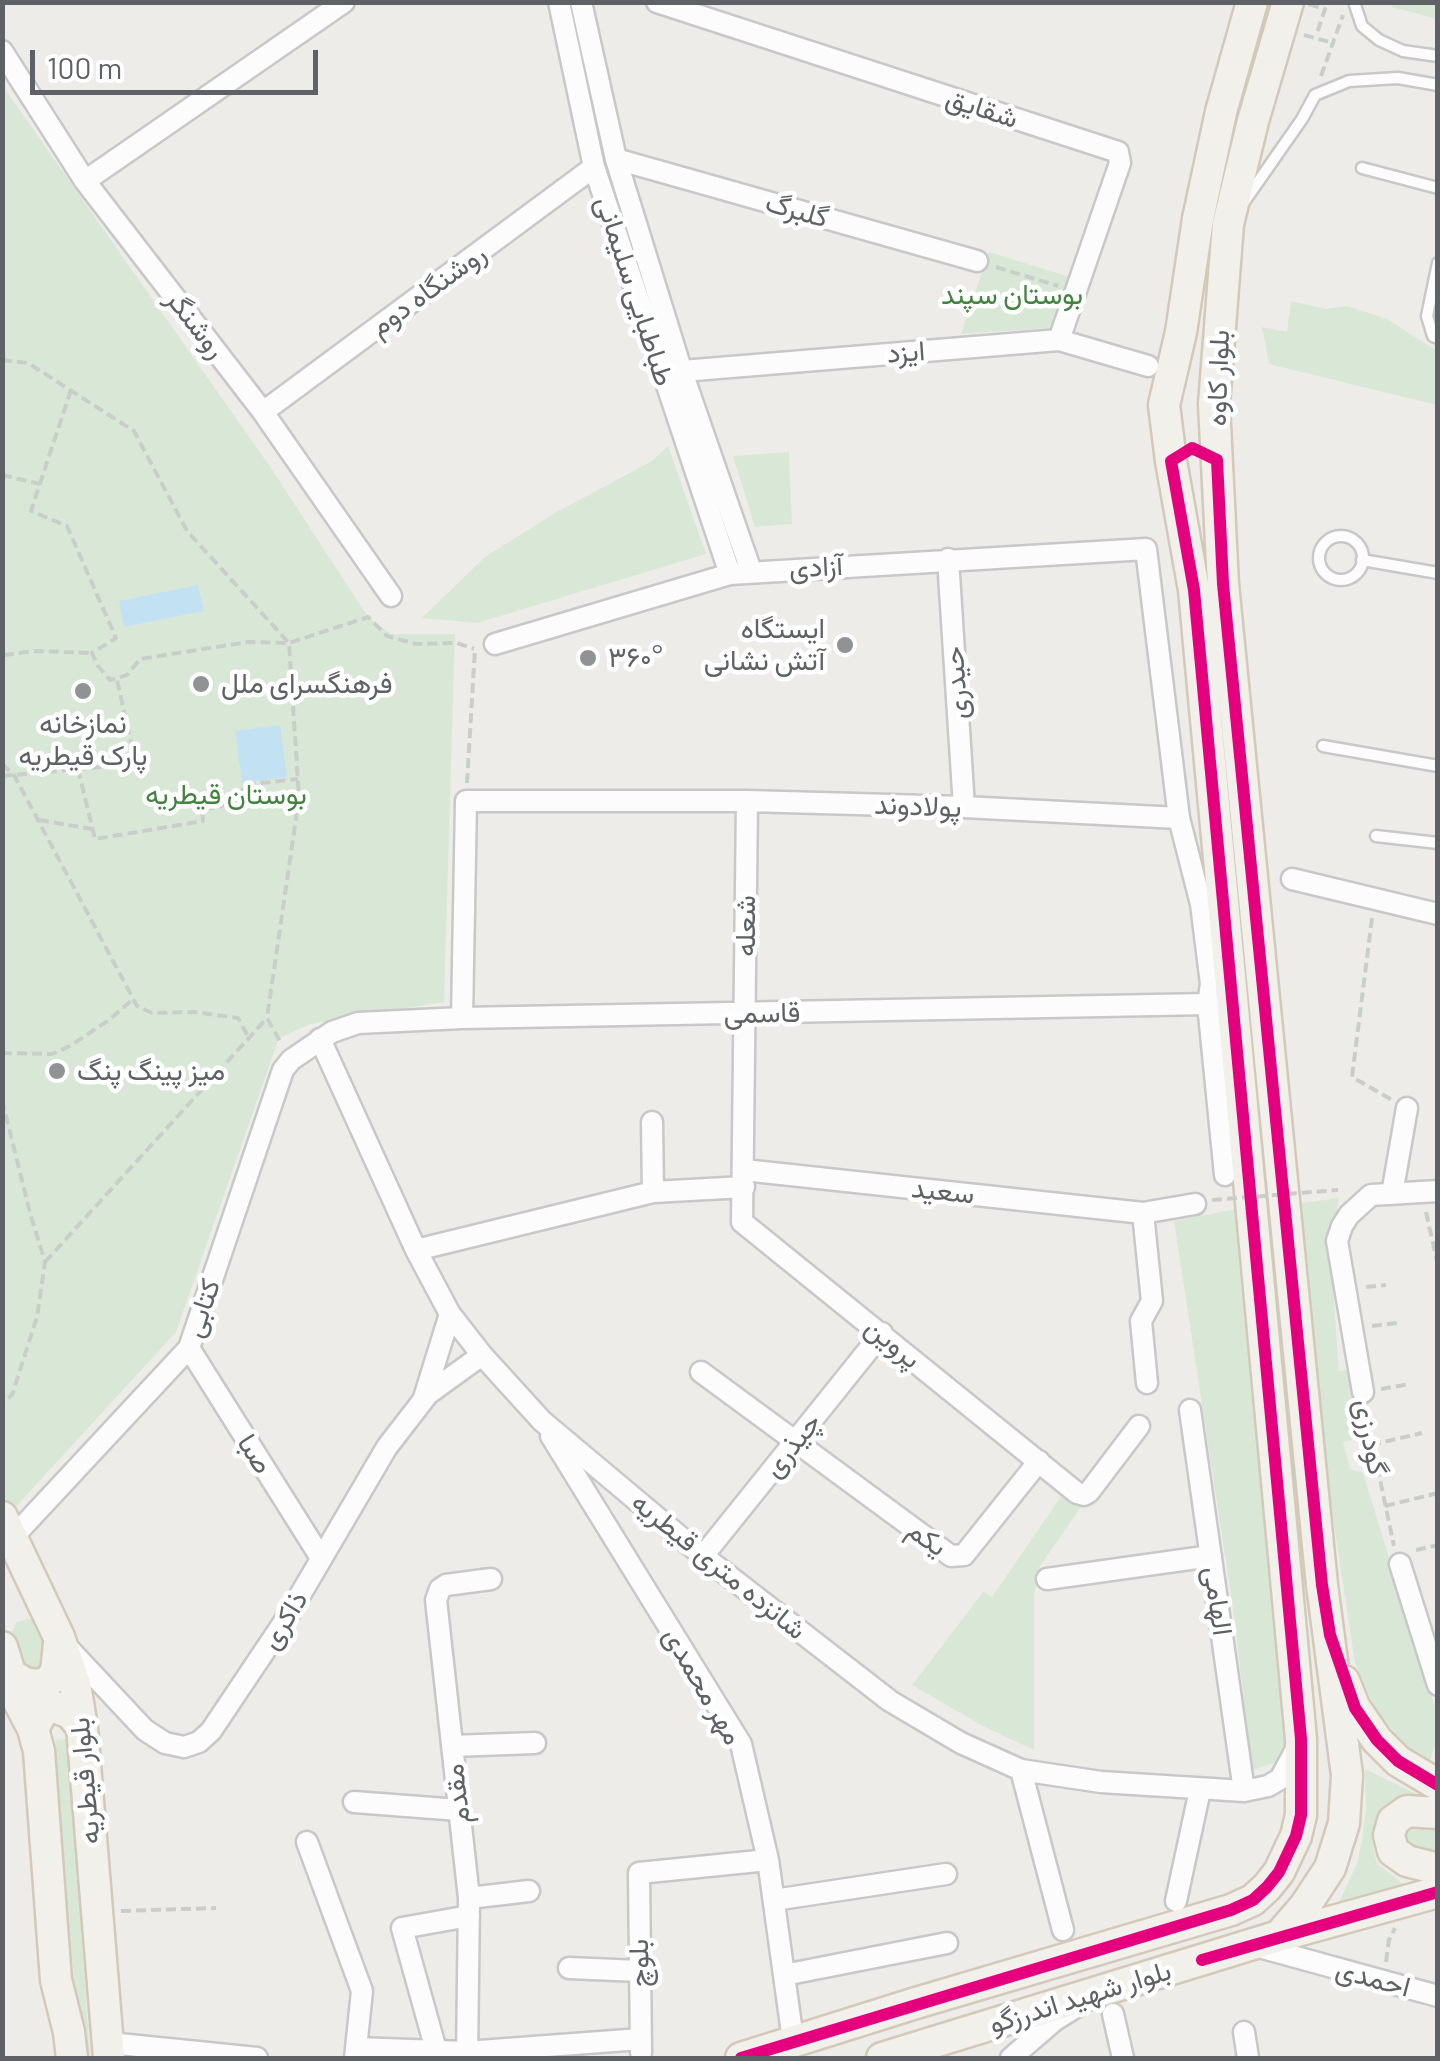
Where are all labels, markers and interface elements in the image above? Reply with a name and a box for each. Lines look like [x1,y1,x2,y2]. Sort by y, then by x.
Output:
scale bar [35,30,322,92]
text: 100 m [47,49,122,85]
street label: شقایق [942,81,1022,135]
street label: گلبرگ [762,185,832,235]
street label: طباطبایی سلیمانی [589,192,681,390]
street label: روشنگاه دوم [363,236,493,344]
park label: بوستان سپند [941,278,1083,312]
street label: روشنگر [159,283,233,365]
street label: بلوار کاوه [1200,329,1236,427]
street label: ایزد [886,334,926,370]
street label: آزادی [788,549,844,585]
place label: ایستگاه آتش نشانی [704,612,825,678]
marker: ایستگاه آتش نشانی [834,634,856,656]
place label: ۳۶۰° [608,641,663,675]
street label: حیدری [937,645,975,721]
marker: ۳۶۰° [577,647,599,669]
place label: فرهنگسرای ملل [221,667,393,701]
marker: فرهنگسرای ملل [190,673,212,695]
marker: نمازخانه پارک قیطریه [72,680,94,702]
place label: نمازخانه پارک قیطریه [18,707,148,773]
park label: بوستان قیطریه [145,778,307,812]
street label: پولادوند [874,788,962,824]
street label: شعله [729,895,763,957]
street label: قاسمی [723,996,801,1030]
place label: میز پینگ پنگ [77,1054,225,1088]
marker: میز پینگ پنگ [46,1060,68,1082]
street label: سعید [910,1171,976,1211]
street label: کتابی [176,1274,228,1342]
street label: پروین [858,1310,928,1376]
street label: گودرزی [1347,1396,1395,1478]
street label: چیذری [756,1406,828,1484]
street label: صبا [230,1428,280,1480]
street label: شانزده متری قیطریه [625,1485,813,1647]
street label: یکم [901,1513,953,1563]
street label: الهامی [1197,1564,1239,1638]
street label: ذاکری [253,1584,315,1656]
street label: مهر محمدی [656,1621,750,1751]
street label: بلوار قیطریه [63,1716,107,1846]
street label: مقدم [437,1762,477,1826]
street label: بلوچ [622,1939,656,1987]
street label: احمدی [1332,1952,1414,2004]
street label: بلوار شهید اندرزگو [985,1953,1175,2041]

